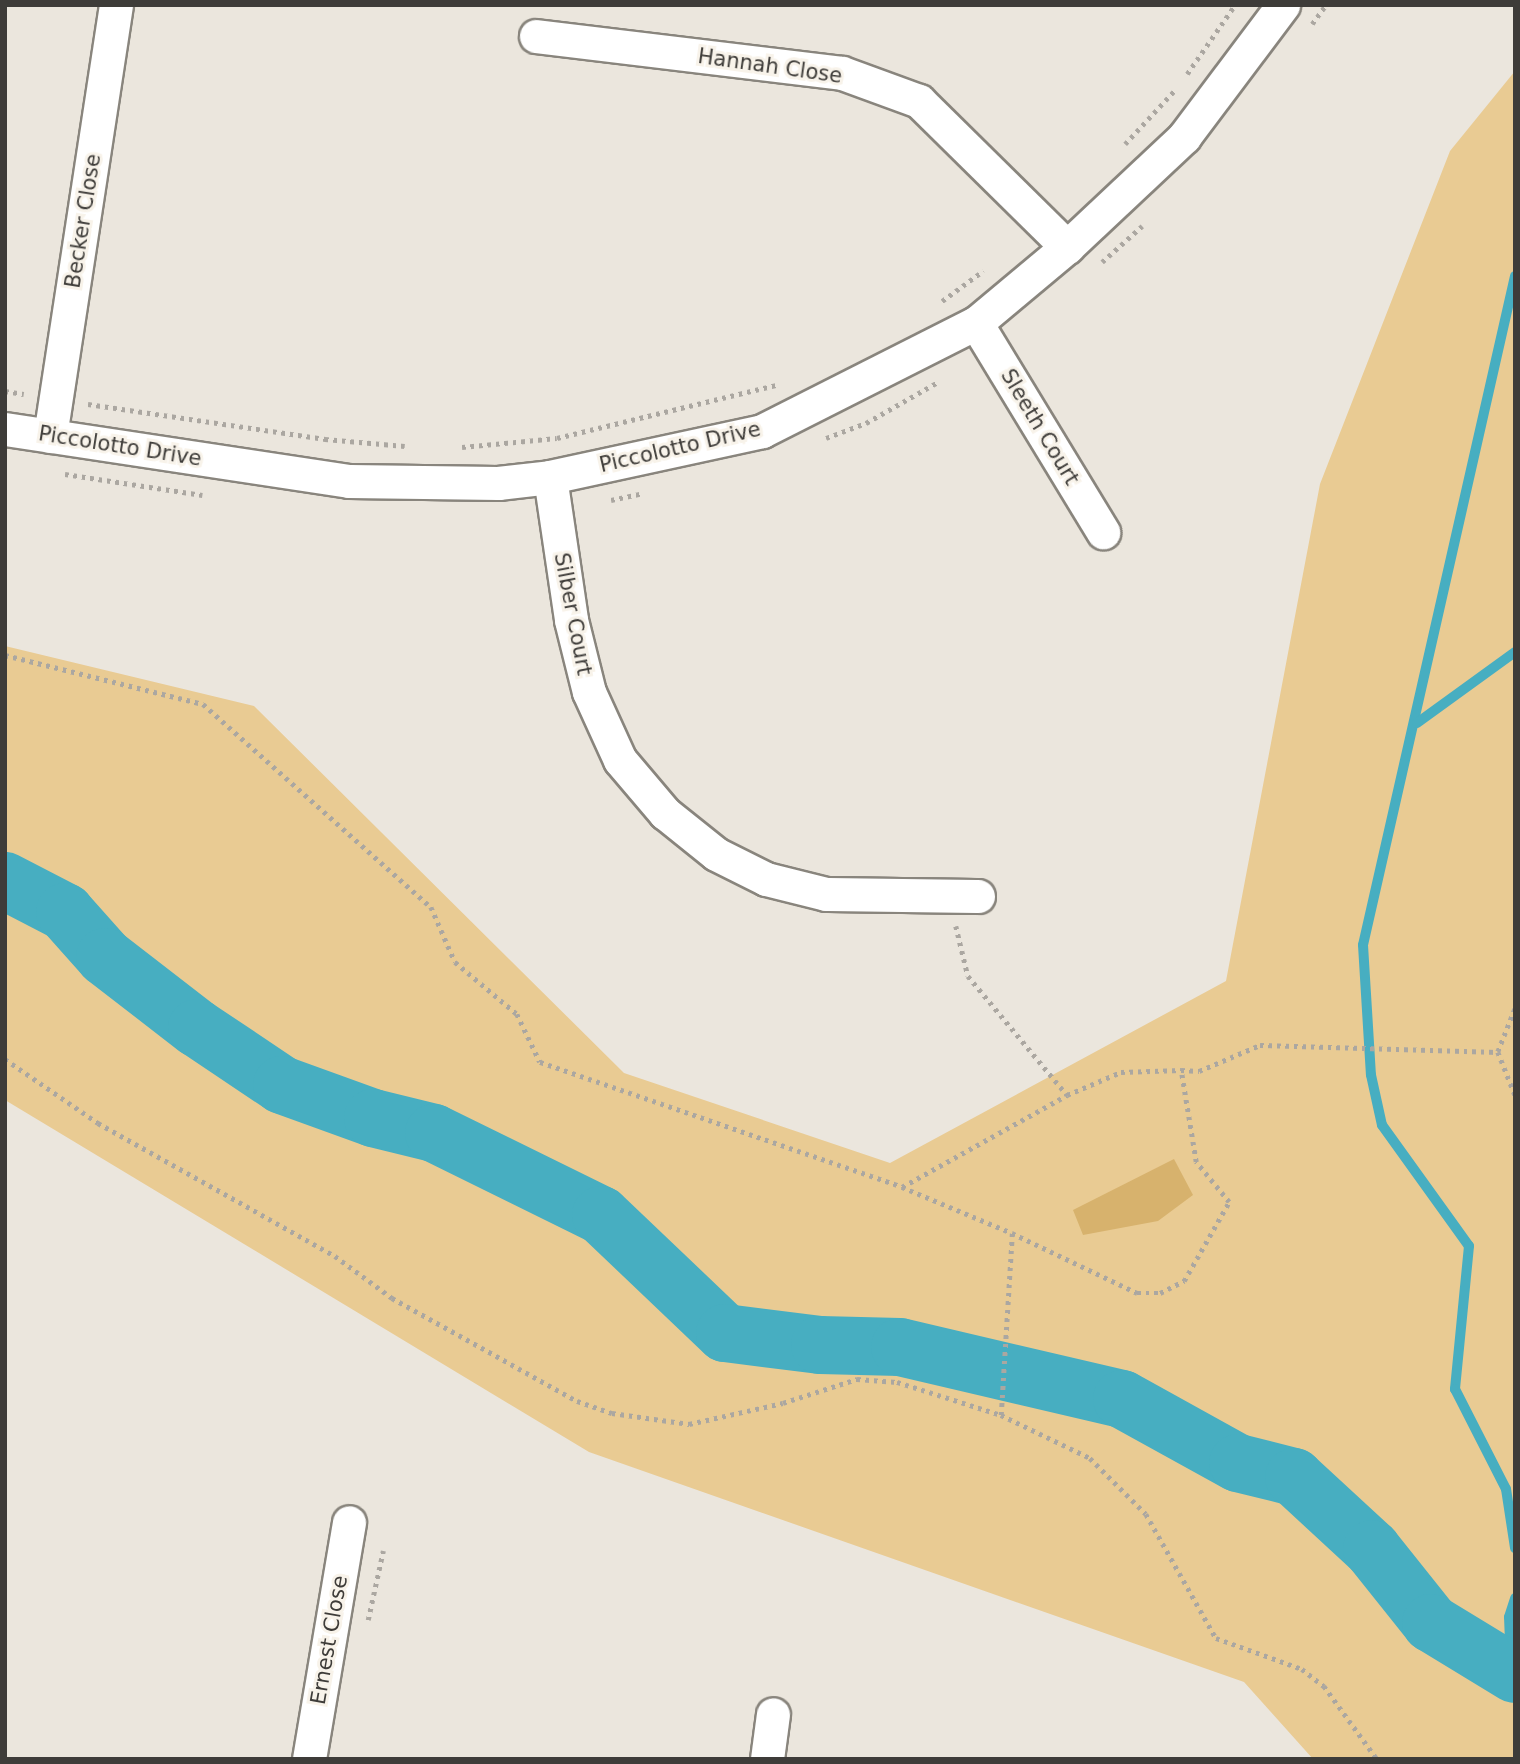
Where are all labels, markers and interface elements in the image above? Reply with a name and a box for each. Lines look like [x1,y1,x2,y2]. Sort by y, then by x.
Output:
street label: Hannah Close [696,43,844,89]
street label: Becker Close [60,152,106,290]
street label: Sleeth Court [995,364,1085,490]
street label: Piccolotto Drive [597,416,763,478]
street label: Piccolotto Drive [37,421,203,471]
street label: Silber Court [549,551,597,677]
street label: Ernest Close [305,1573,353,1707]

